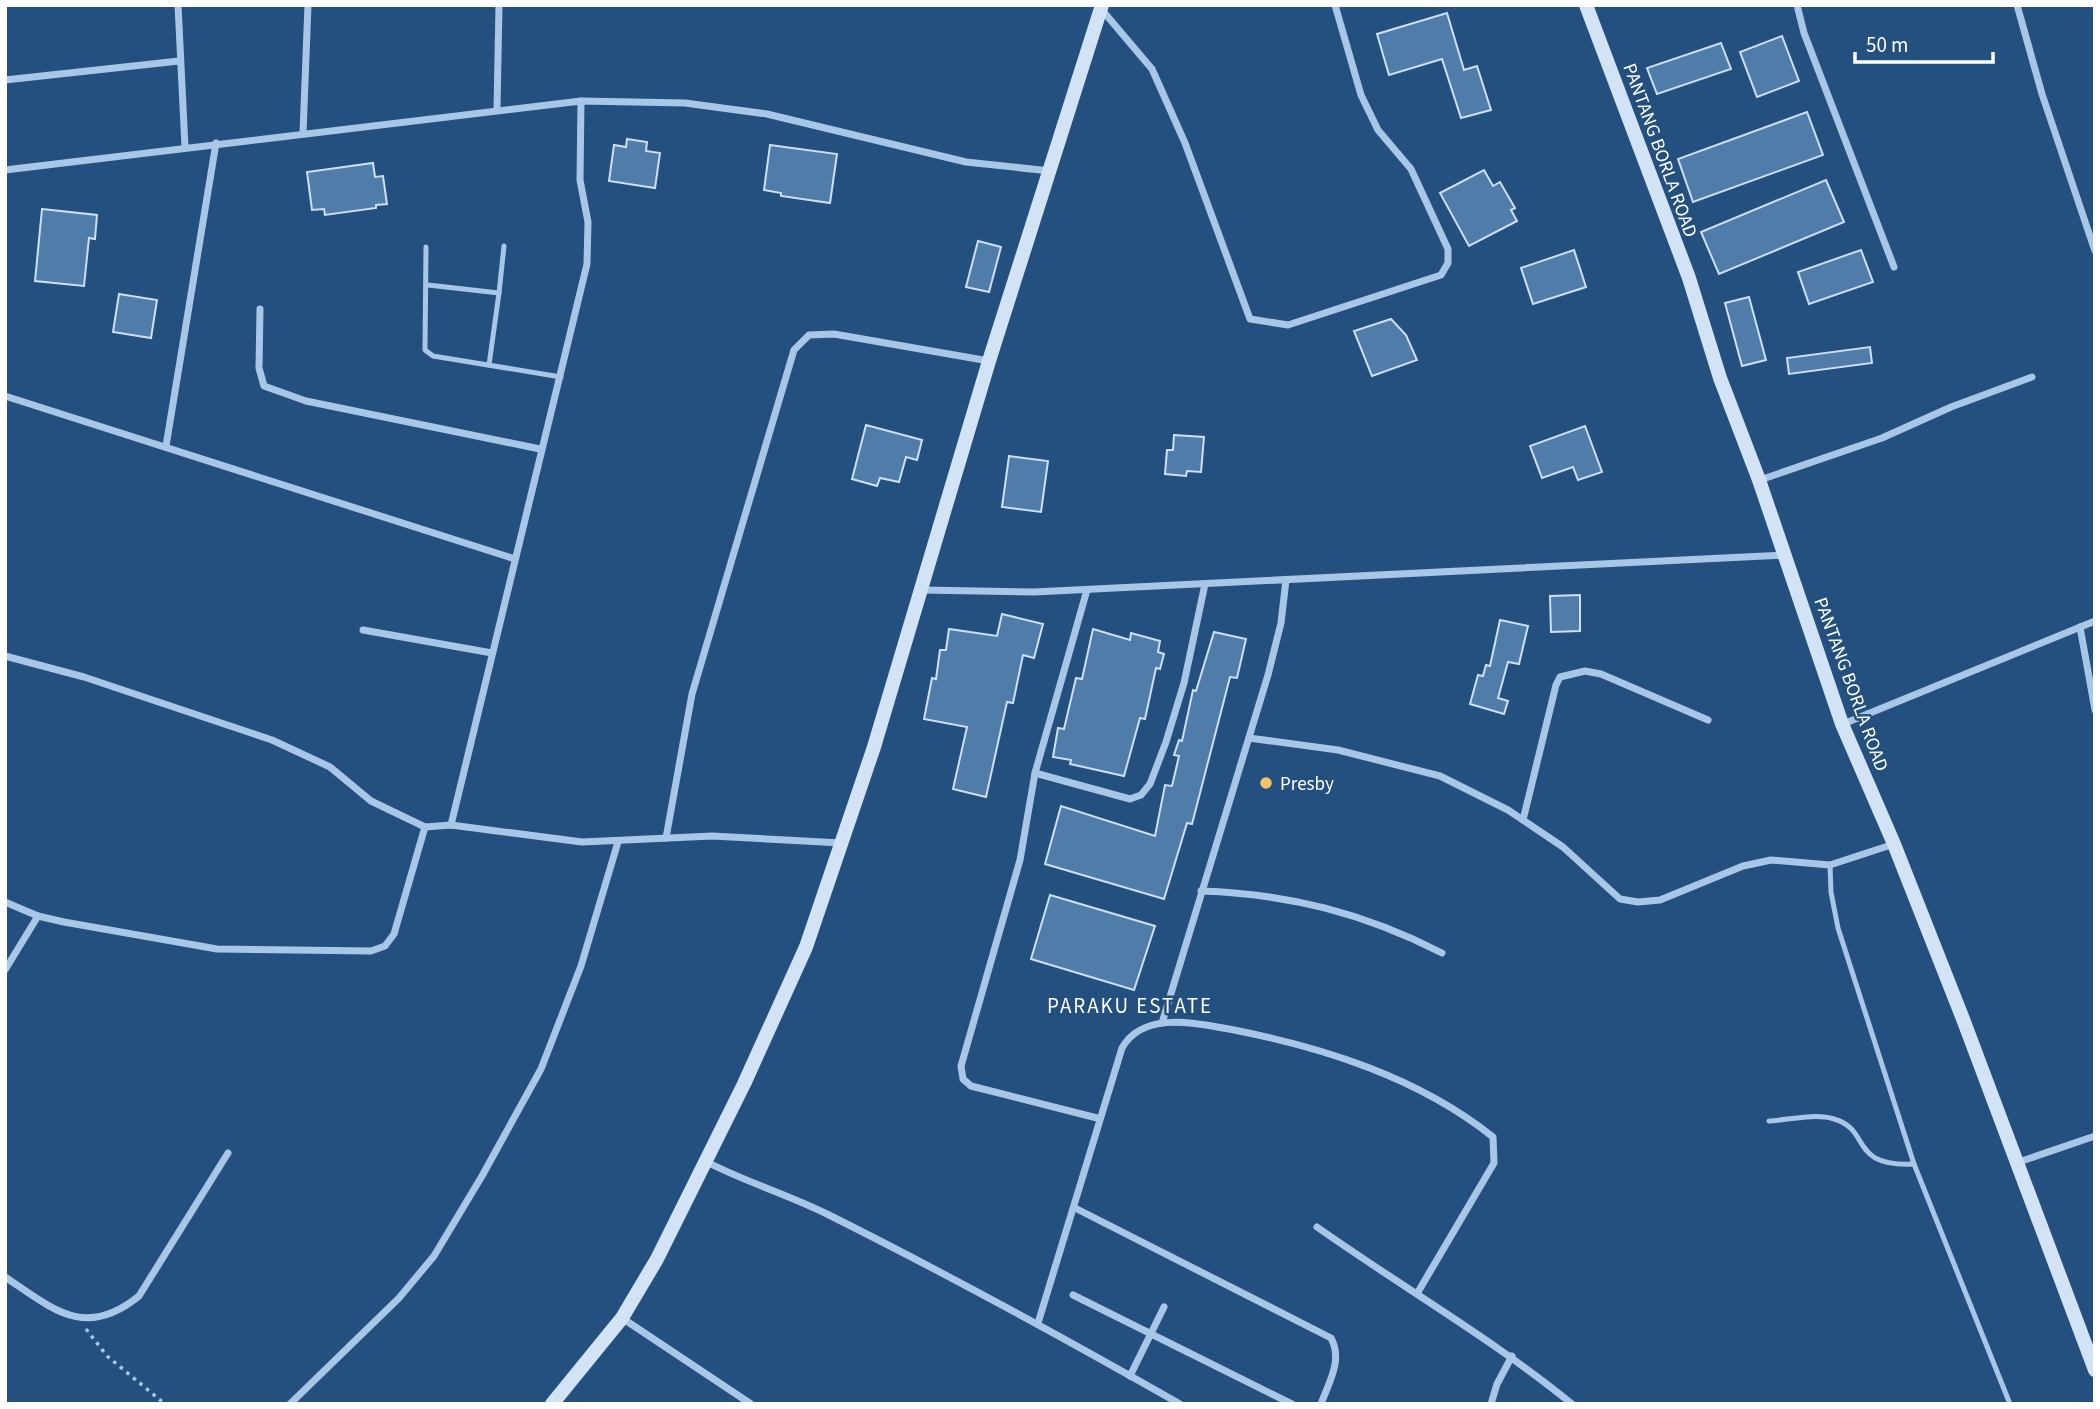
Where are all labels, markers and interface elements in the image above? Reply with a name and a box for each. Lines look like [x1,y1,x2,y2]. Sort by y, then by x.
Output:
scale bar [1855,21,1993,65]
text: 50 m [1866,30,1908,60]
street label: PANTANG BORLA ROAD [1616,60,1704,241]
street label: PANTANG BORLA ROAD [1807,594,1895,775]
place label: Presby [1280,771,1334,798]
marker: Presby [1258,775,1274,791]
district label: PARAKU ESTATE [1047,991,1213,1021]

